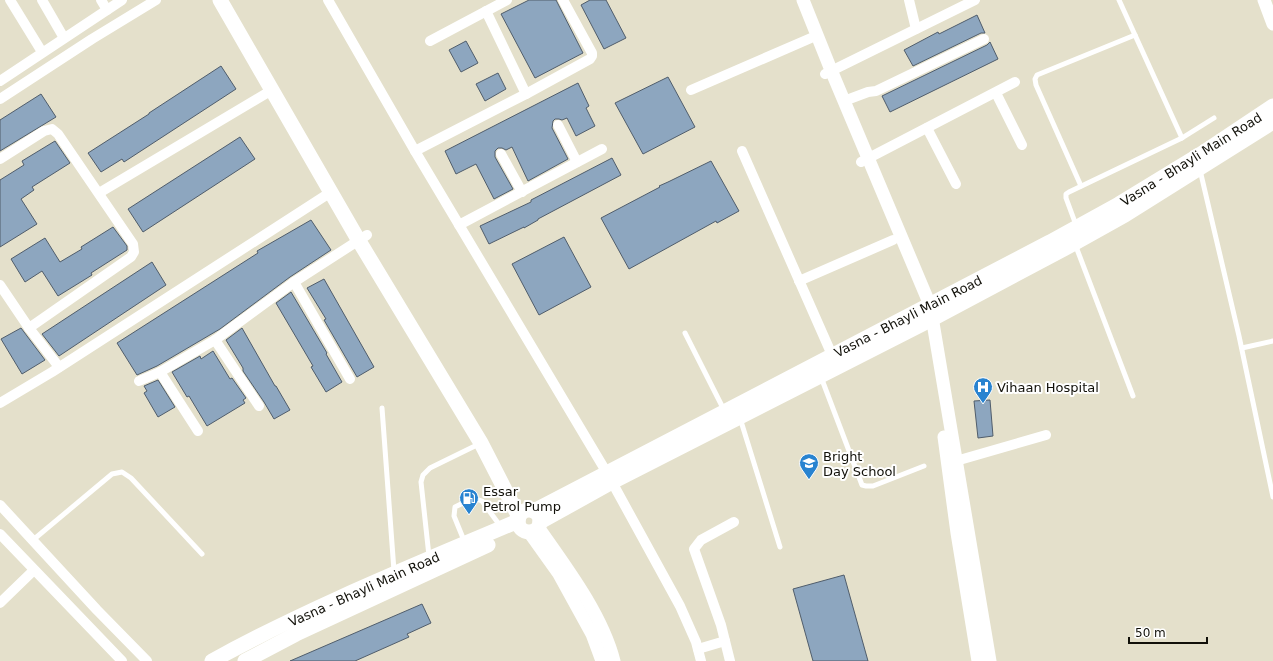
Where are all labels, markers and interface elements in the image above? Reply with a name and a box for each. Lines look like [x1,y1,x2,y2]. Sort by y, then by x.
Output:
street label: Vasna - Bhayli Main Road [1118,110,1265,209]
street label: Vasna - Bhayli Main Road [832,273,985,360]
hospital icon: Vihaan Hospital [972,376,994,404]
place label: Vihaan Hospital [997,380,1099,395]
place label: Bright Day School [823,449,896,479]
school or university icon: Bright Day School [798,452,820,480]
place label: Essar Petrol Pump [483,484,561,514]
fuel station icon: Essar Petrol Pump [458,487,480,515]
street label: Vasna - Bhayli Main Road [286,549,442,630]
scale bar [1129,619,1207,645]
text: 50 m [1135,626,1166,640]

